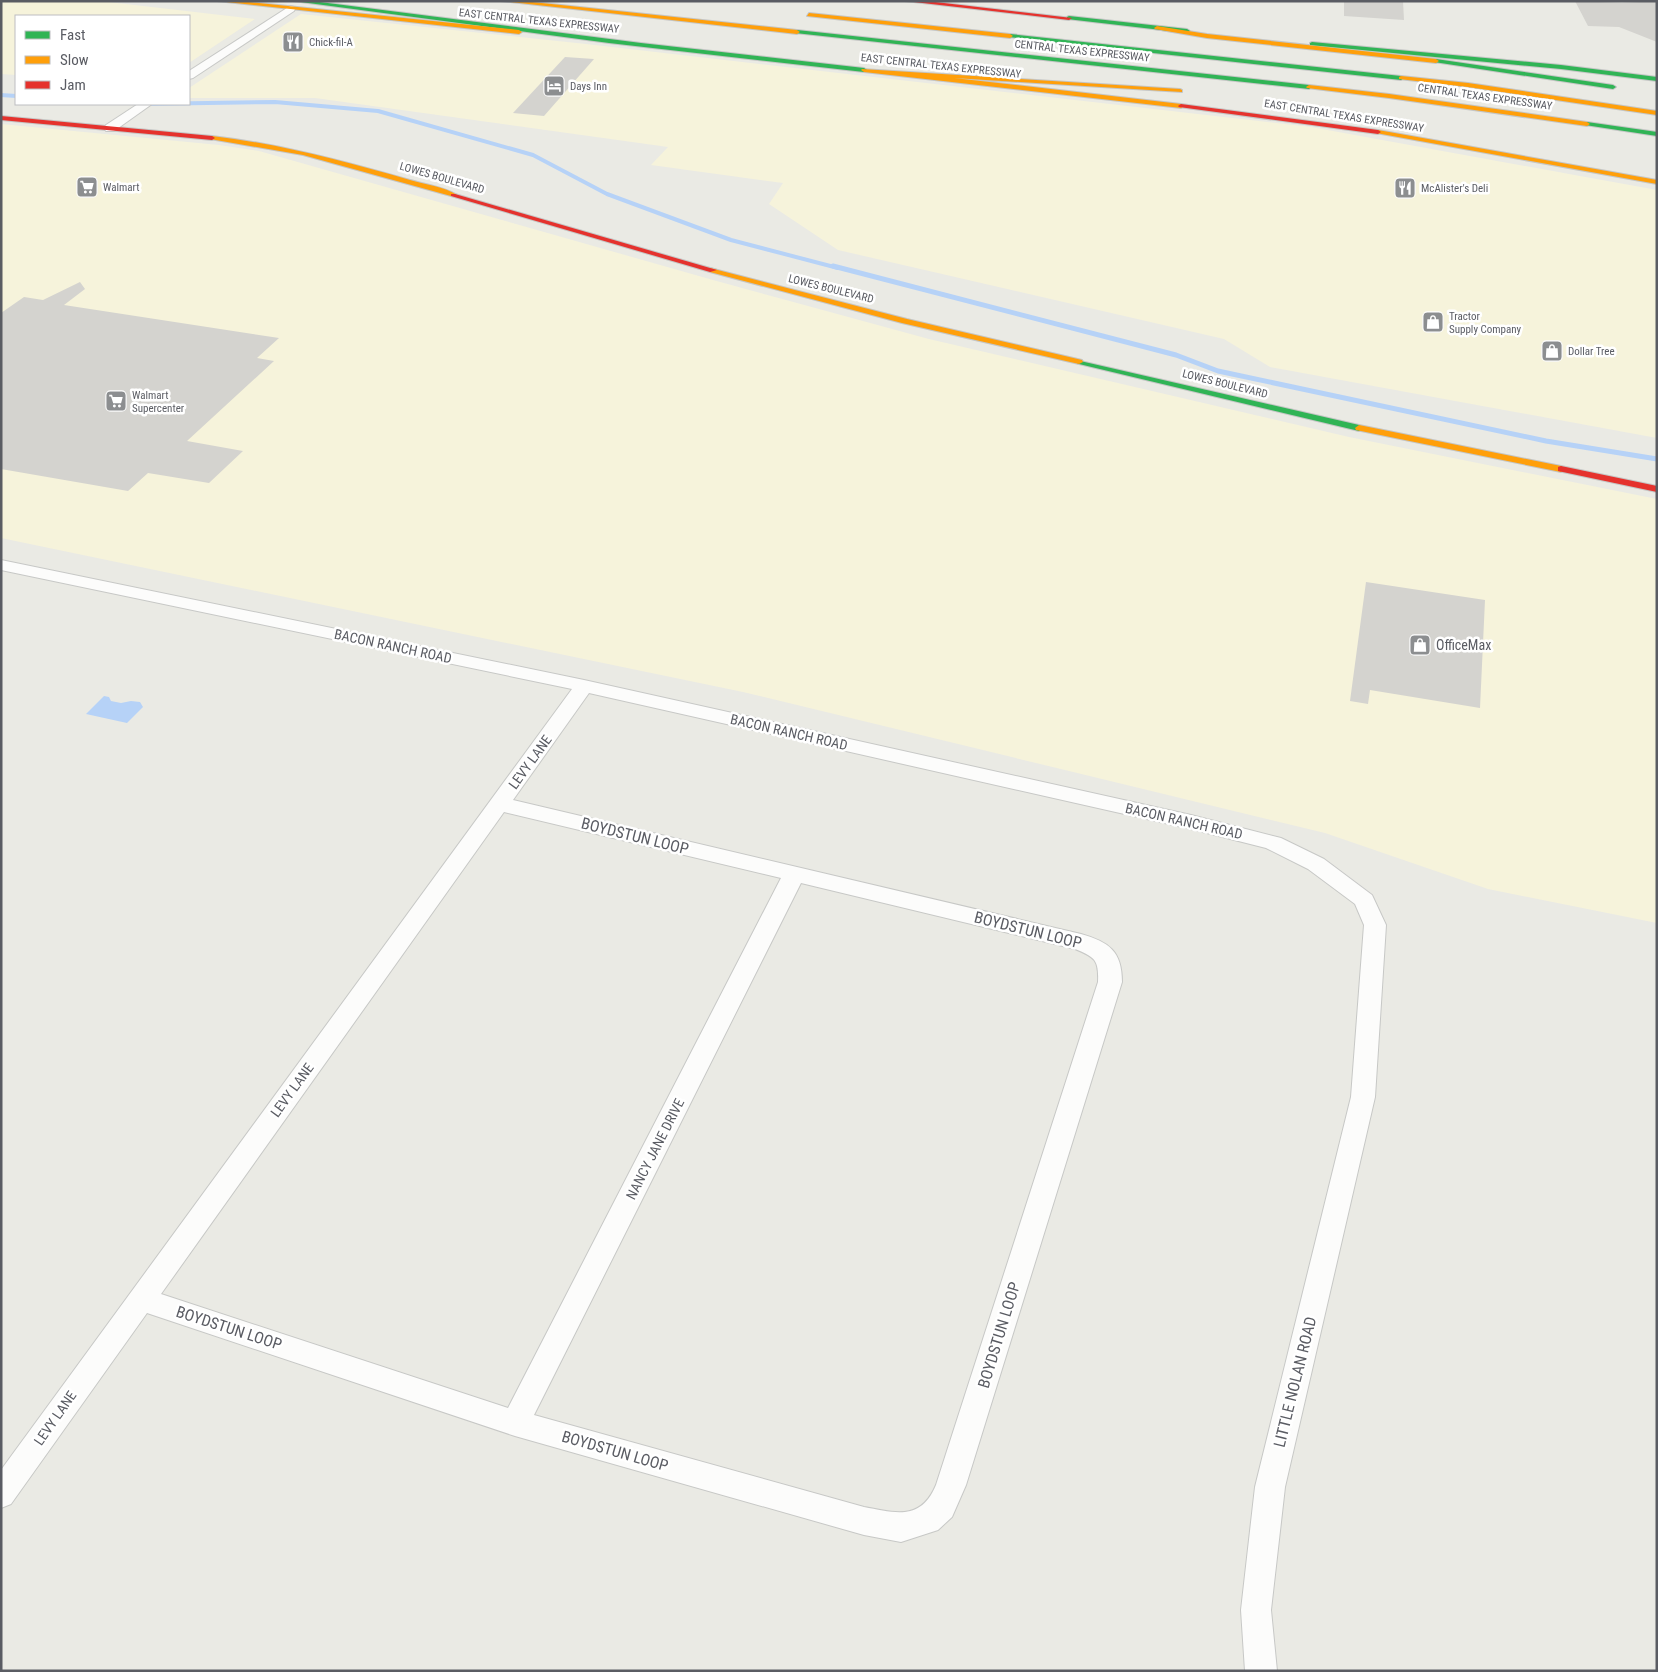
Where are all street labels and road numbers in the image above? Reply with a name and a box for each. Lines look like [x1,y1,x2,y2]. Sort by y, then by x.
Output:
street label: EAST CENTRAL TEXAS EXPRESSWAY [458,6,620,36]
street label: CENTRAL TEXAS EXPRESSWAY [1014,37,1150,65]
street label: EAST CENTRAL TEXAS EXPRESSWAY [860,51,1022,81]
street label: CENTRAL TEXAS EXPRESSWAY [1417,81,1553,113]
street label: EAST CENTRAL TEXAS EXPRESSWAY [1263,97,1425,135]
street label: LOWES BOULEVARD [398,160,486,196]
street label: LOWES BOULEVARD [787,272,875,306]
street label: LOWES BOULEVARD [1181,367,1269,401]
street label: BACON RANCH ROAD [333,626,453,666]
street label: BACON RANCH ROAD [729,711,849,753]
street label: LEVY LANE [505,732,555,792]
street label: BACON RANCH ROAD [1124,800,1244,842]
street label: BOYDSTUN LOOP [579,813,691,859]
street label: BOYDSTUN LOOP [972,907,1084,953]
street label: LEVY LANE [267,1060,317,1120]
street label: NANCY JANE DRIVE [623,1096,687,1202]
street label: BOYDSTUN LOOP [974,1280,1024,1390]
street label: BOYDSTUN LOOP [174,1302,284,1354]
street label: LITTLE NOLAN ROAD [1270,1315,1320,1449]
street label: LEVY LANE [31,1388,80,1448]
street label: BOYDSTUN LOOP [560,1427,671,1475]

